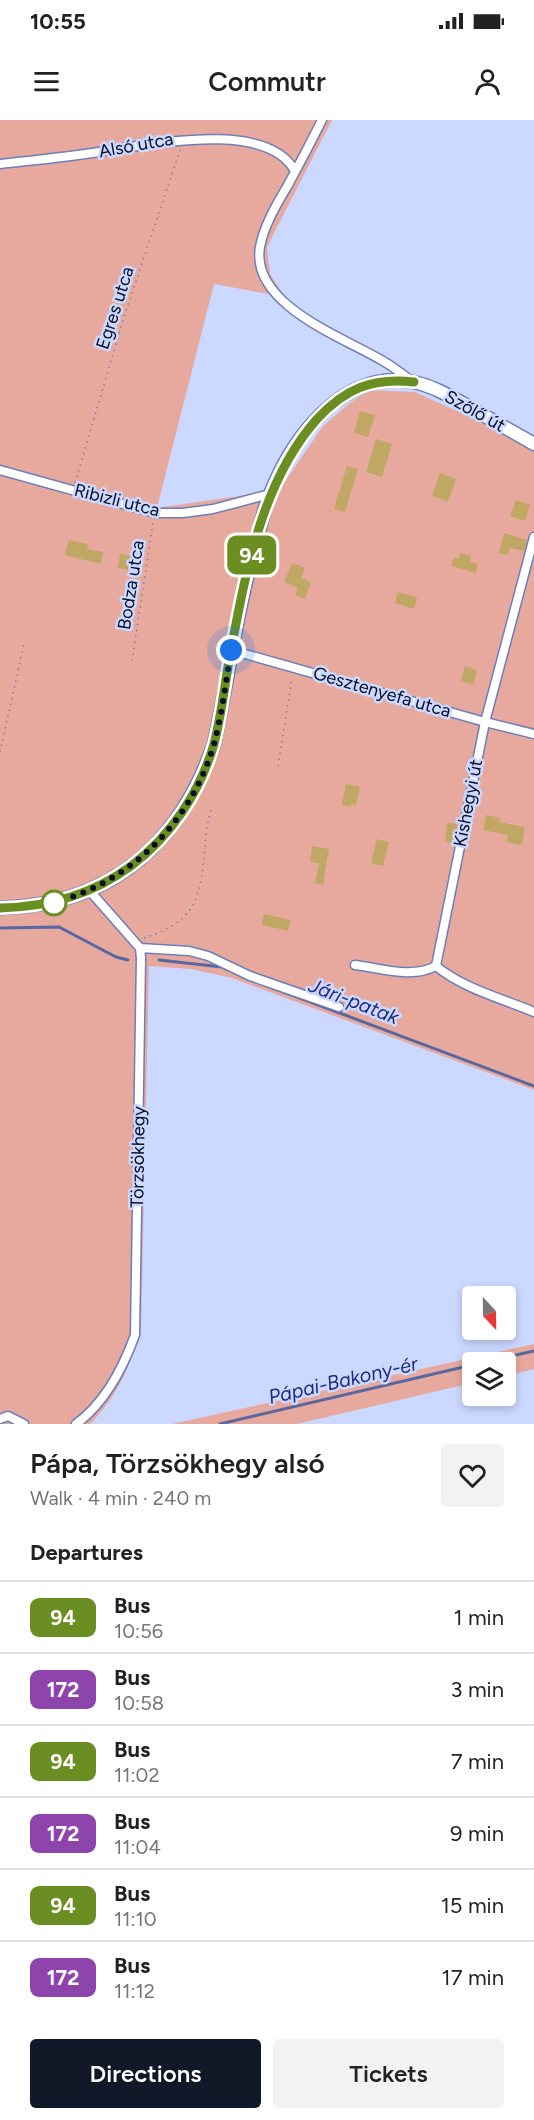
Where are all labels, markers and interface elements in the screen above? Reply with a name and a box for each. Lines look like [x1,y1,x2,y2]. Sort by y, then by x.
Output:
text: 10:55 [30,8,86,35]
icon: menu [30,65,63,98]
text: Commutr [208,65,326,98]
icon: person [471,65,504,98]
street label: Alsó utca [97,128,175,162]
street label: Egres utca [91,264,139,352]
street label: Szőlő út [441,385,509,437]
street label: Ribizli utca [72,479,162,521]
line badge: 94 [225,536,279,574]
street label: Bodza utca [113,539,149,631]
text: 94 [239,543,265,568]
your location [216,635,246,665]
street label: Gesztenyefa utca [311,662,453,722]
street label: Kishegyi út [449,757,487,849]
unlabelled marker [41,890,67,916]
water label: Jári-patak [305,972,404,1030]
street label: Törzsökhegy [126,1105,150,1208]
north arrow [462,1286,516,1340]
map controls [462,1286,516,1406]
water label: Pápai-Bakony-ér [266,1351,421,1409]
button: layers [462,1352,516,1406]
button: heart [441,1444,504,1507]
text: Pápa, Törzsökhegy alsó [30,1446,325,1480]
text: Walk · 4 min · 240 m [30,1486,211,1510]
text: Departures [30,1539,143,1566]
text: Bus [114,1592,150,1619]
text: 1 min [453,1604,504,1631]
text: 94 [50,1605,76,1630]
text: 10:56 [114,1619,163,1643]
text: Bus [114,1664,150,1691]
text: 3 min [450,1676,504,1703]
text: 172 [47,1677,79,1702]
text: 10:58 [114,1691,164,1715]
text: Bus [114,1736,150,1763]
text: 7 min [451,1748,504,1775]
text: 94 [50,1749,76,1774]
text: 11:02 [114,1763,160,1787]
text: Bus [114,1808,150,1835]
text: 9 min [450,1820,504,1847]
text: 172 [47,1821,79,1846]
text: 11:04 [114,1835,161,1859]
text: Bus [114,1880,150,1907]
text: 15 min [441,1892,504,1919]
text: 94 [50,1893,76,1918]
text: 11:10 [114,1907,157,1931]
text: Bus [114,1952,150,1979]
text: 17 min [442,1964,504,1991]
text: 172 [47,1965,79,1990]
text: 11:12 [114,1979,155,2003]
button: Directions [30,2039,261,2108]
button: Tickets [273,2039,504,2108]

